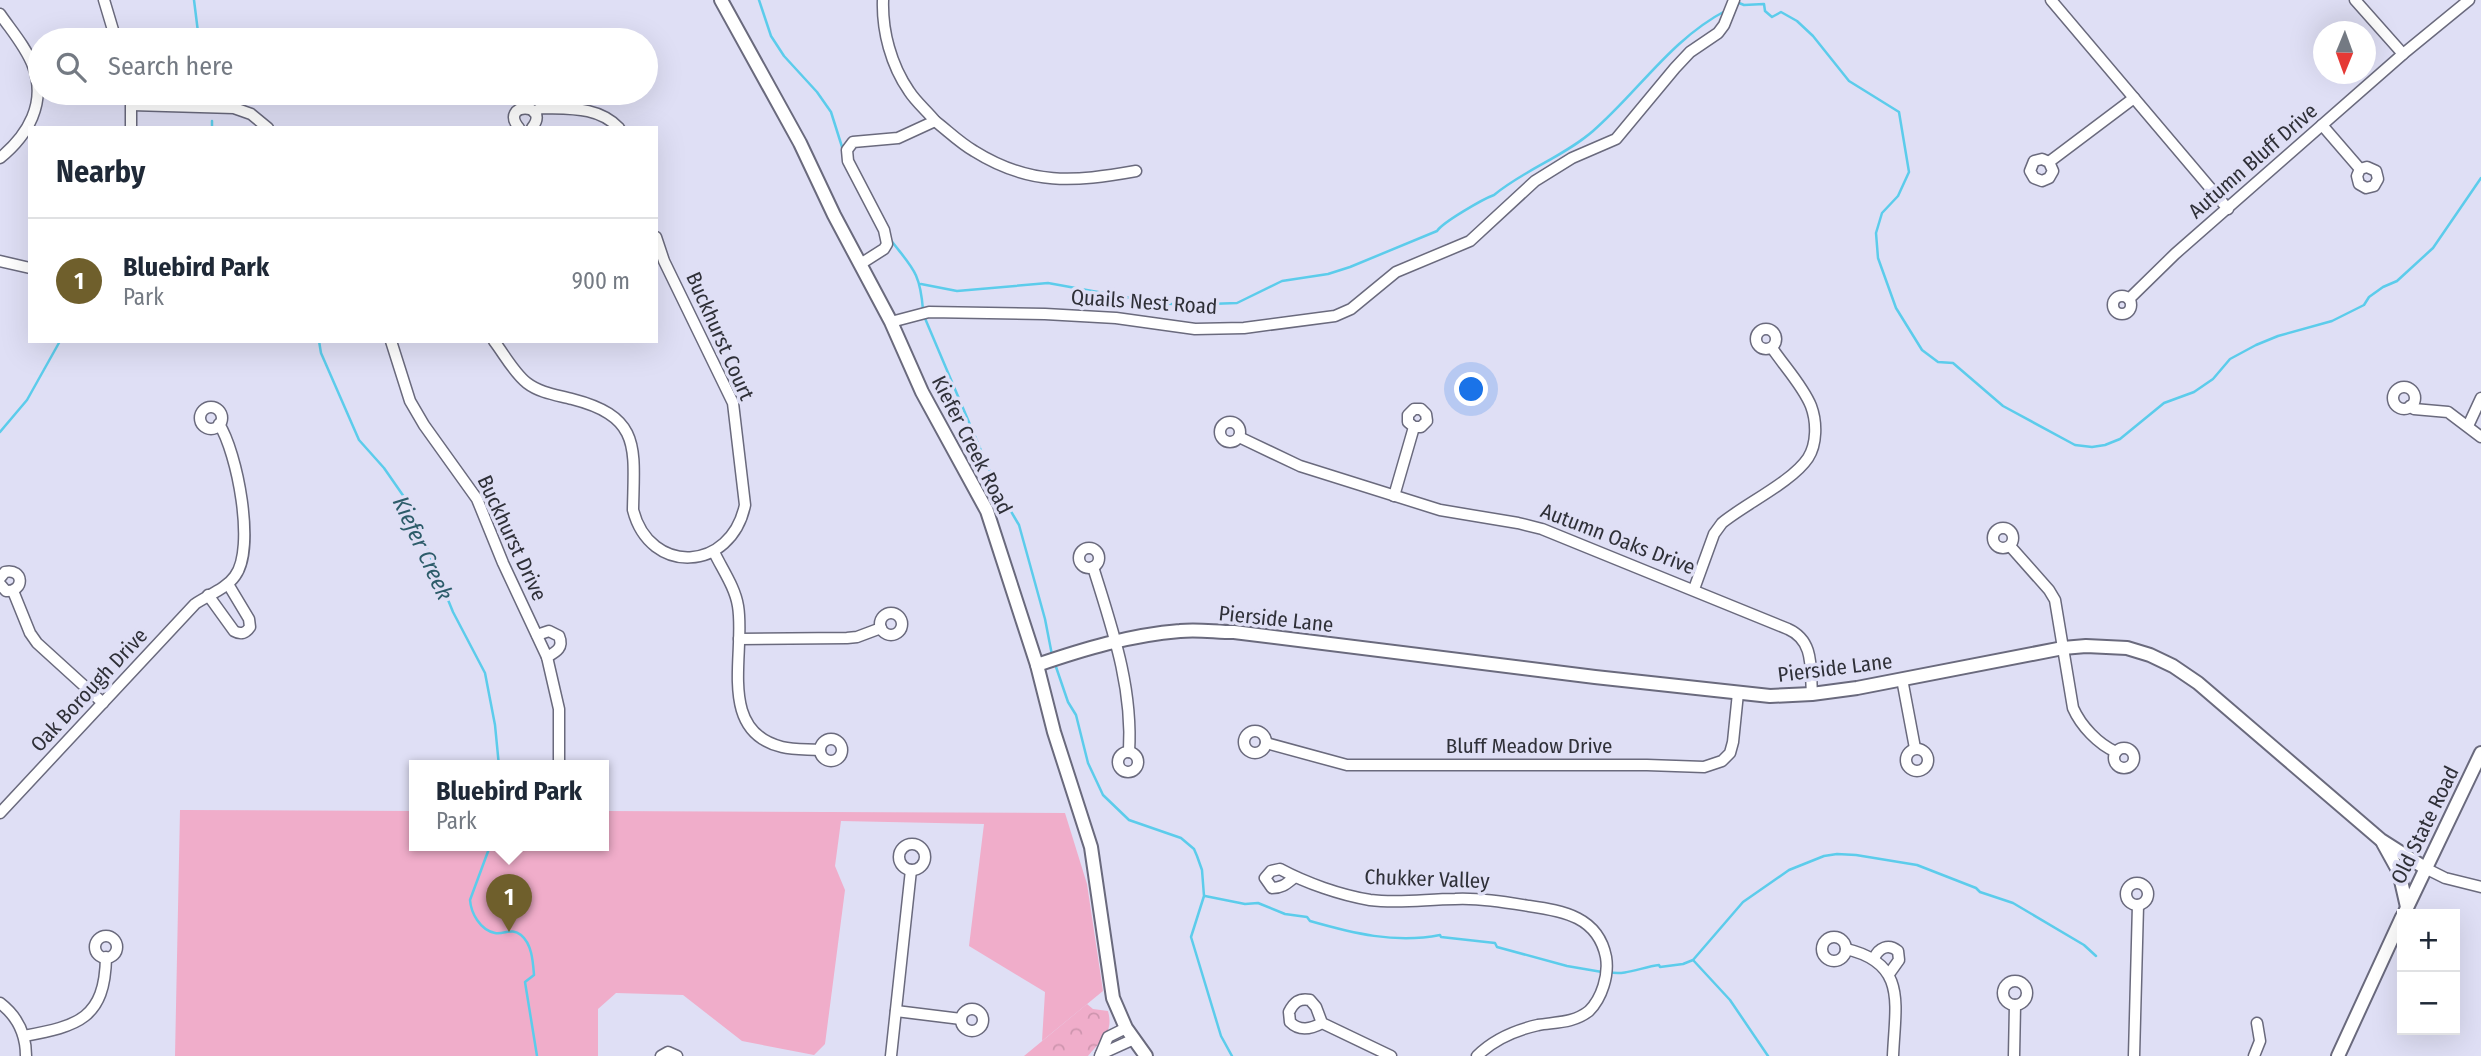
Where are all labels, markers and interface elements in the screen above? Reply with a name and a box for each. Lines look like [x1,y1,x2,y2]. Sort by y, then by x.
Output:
north arrow [2313,21,2376,84]
search box [28,28,658,105]
icon: search [52,48,90,86]
text: Search here [108,51,233,82]
street label: Autumn Bluff Drive [2183,98,2323,224]
text: Nearby [56,154,145,190]
text: Bluebird Park [123,252,269,283]
text: 1 [74,267,84,295]
text: 900 m [572,267,630,295]
street label: Buckhurst Court [680,268,760,404]
text: Park [123,283,164,311]
street label: Quails Nest Road [1070,284,1218,320]
street label: Kiefer Creek Road [926,371,1018,519]
your location [1454,372,1488,406]
street label: Buckhurst Drive [472,471,552,605]
water label: Kiefer Creek [387,492,459,604]
street label: Autumn Oaks Drive [1537,498,1699,580]
street label: Pierside Lane [1217,600,1335,638]
street label: Oak Borough Drive [25,623,153,757]
street label: Pierside Lane [1776,648,1894,688]
street label: Bluff Meadow Drive [1446,733,1612,759]
popup [409,760,609,851]
street label: Old State Road [2385,762,2465,888]
text: Bluebird Park [436,776,582,807]
text: Park [436,807,477,835]
street label: Chukker Valley [1364,864,1491,894]
pin: 1 [486,874,532,932]
map controls [2397,909,2460,1035]
button: + [2397,909,2460,972]
button: − [2397,972,2460,1035]

